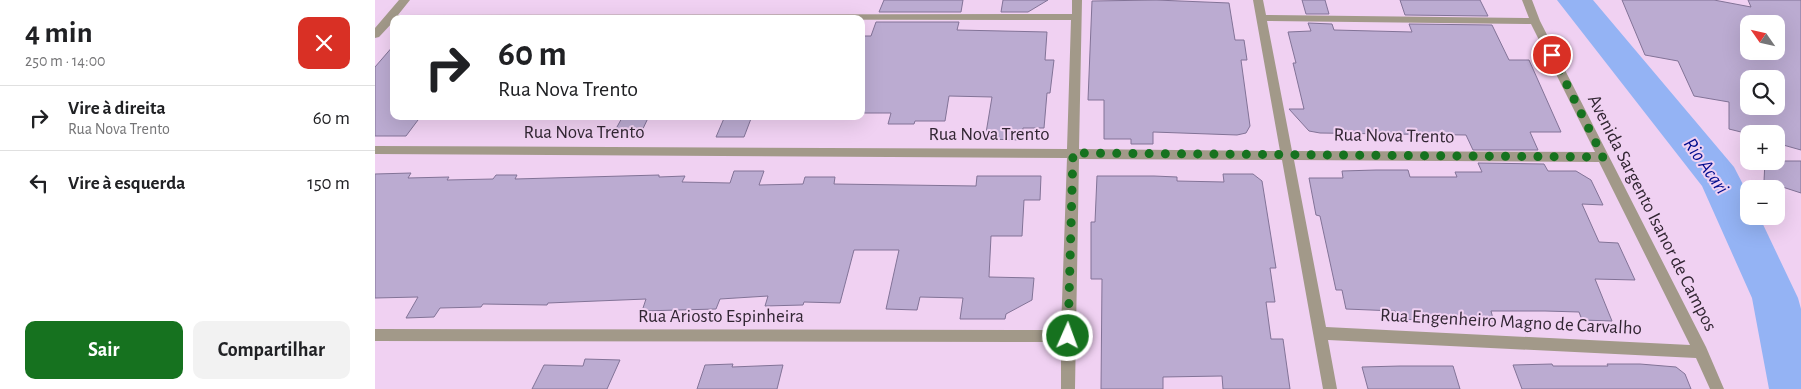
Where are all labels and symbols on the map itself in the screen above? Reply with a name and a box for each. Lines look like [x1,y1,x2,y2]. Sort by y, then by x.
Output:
north arrow [1740,15,1785,60]
pin [1531,34,1573,76]
street label: Avenida Sargento Isanor de Campos [1584,92,1720,334]
street label: Rua Nova Trento [524,123,644,142]
street label: Rua Nova Trento [929,125,1049,144]
street label: Rua Nova Trento [1333,125,1455,147]
water label: Rio Acari [1680,134,1732,198]
street label: Rua Engenheiro Magno de Carvalho [1380,306,1642,338]
street label: Rua Ariosto Espinheira [638,307,804,326]
position arrow [1041,309,1093,361]

